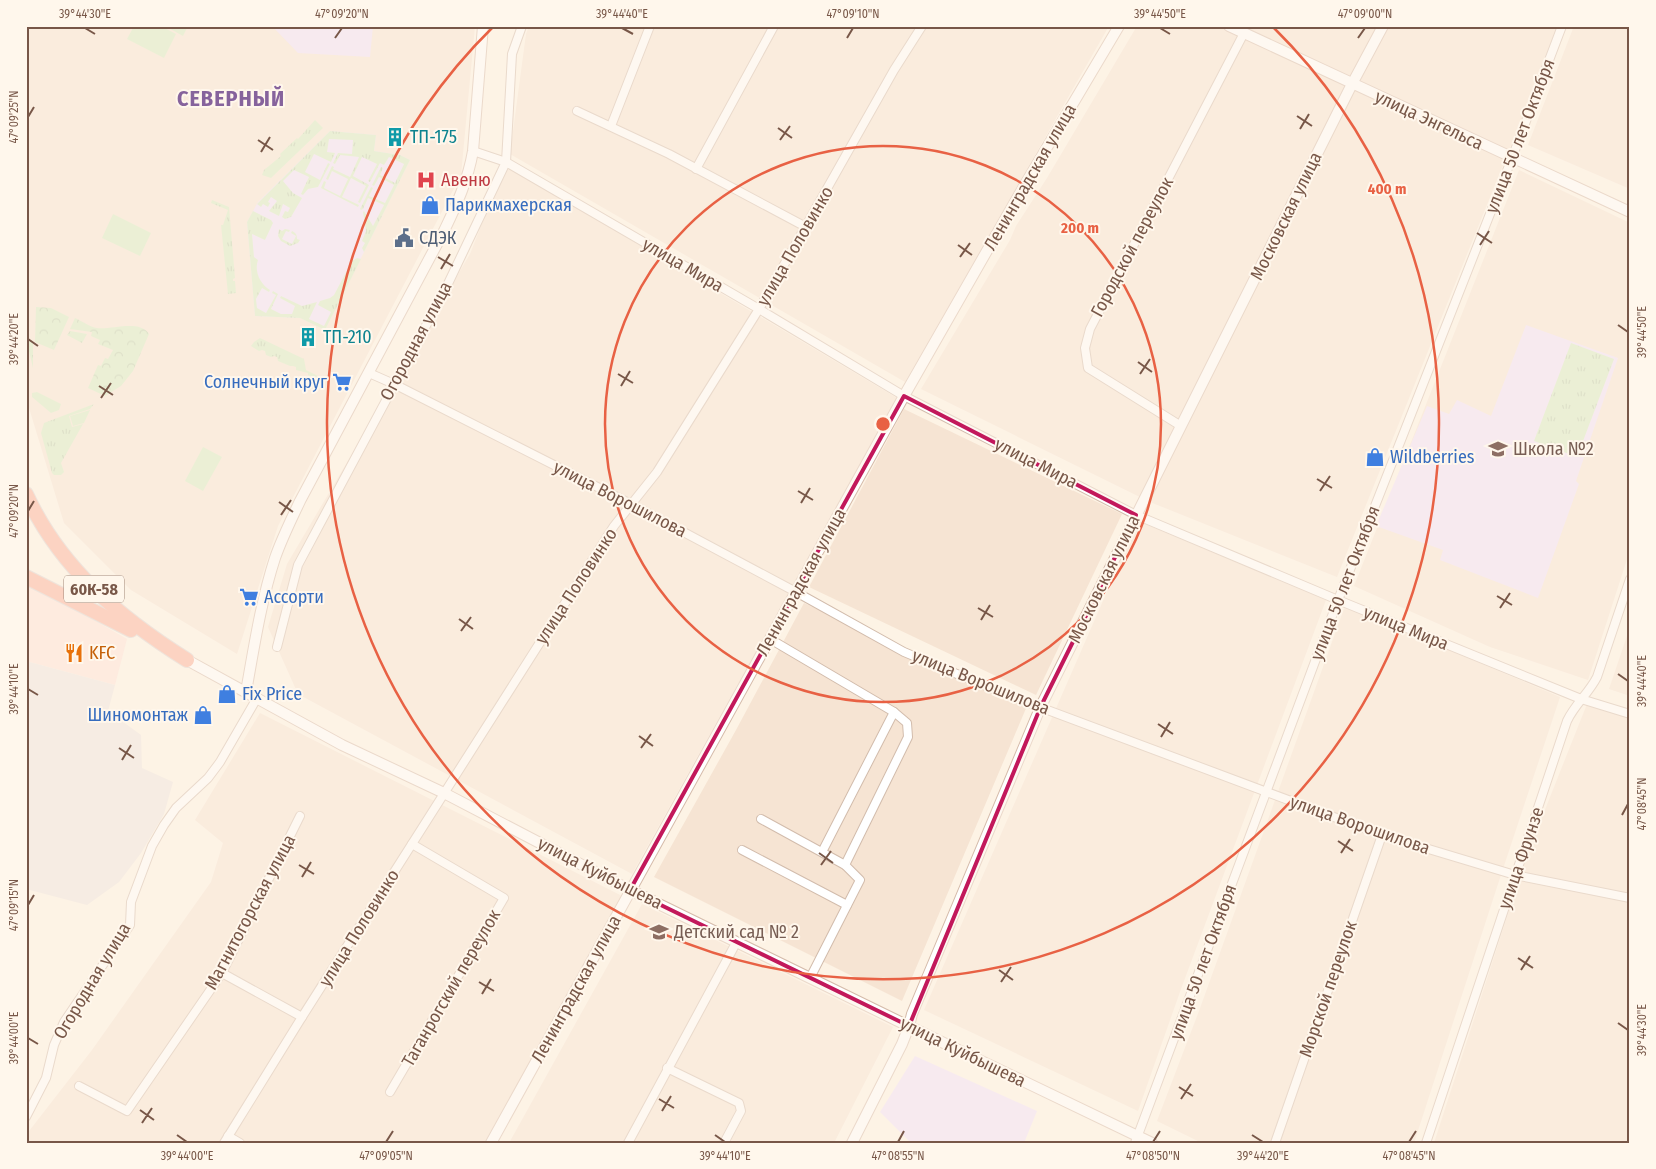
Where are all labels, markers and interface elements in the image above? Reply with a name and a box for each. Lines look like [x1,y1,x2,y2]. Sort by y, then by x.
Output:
text: 39°44'30"E [59,7,111,21]
text: 47°09'20"N [315,7,369,21]
text: 39°44'40"E [596,7,648,21]
text: 47°09'10"N [826,7,880,21]
text: 39°44'50"E [1134,7,1186,21]
text: 47°09'00"N [1338,7,1392,21]
street label: улица 50 лет Октября [1480,56,1560,216]
district label: СЕВЕРНЫЙ [177,85,285,112]
street label: улица Энгельса [1371,85,1487,155]
text: 47°09'25"N [7,91,21,143]
street label: Ленинградская улица [979,100,1081,254]
building icon: ТП-175 [384,126,406,148]
place label: ТП-175 [410,126,457,148]
street label: Московская улица [1246,148,1327,284]
hospital icon: Авеню [415,169,437,191]
place label: Авеню [441,169,491,191]
street label: Городской переулок [1086,173,1178,321]
text: 400 m [1368,180,1406,198]
street label: улица Половинко [752,182,838,310]
shop icon: Парикмахерская [419,194,441,216]
place label: Парикмахерская [445,194,572,216]
text: 200 m [1060,219,1099,237]
public building icon: СДЭК [393,227,415,249]
place label: СДЭК [419,227,457,249]
street label: улица Мира [639,233,728,297]
street label: Огородная улица [375,277,457,404]
text: 39°44'50"E [1635,306,1649,358]
text: 39°44'20"E [7,313,21,365]
building icon: ТП-210 [297,326,319,348]
place label: ТП-210 [323,326,372,348]
place label: Солнечный круг [204,371,327,393]
supermarket icon: Солнечный круг [331,371,353,393]
centre of rings [874,415,892,433]
street label: улица Мира [991,433,1081,493]
school or university icon: Школа №2 [1487,438,1509,460]
place label: Школа №2 [1513,438,1594,460]
shop icon: Wildberries [1364,446,1386,468]
place label: Wildberries [1390,446,1475,468]
street label: улица Ворошилова [550,456,690,542]
text: 47°09'20"N [7,484,21,538]
street label: улица 50 лет Октября [1305,503,1385,663]
street label: Ленинградская улица [751,504,851,660]
street label: Московская улица [1064,511,1145,647]
street label: улица Половинко [530,524,622,648]
road number: 60К-58 [64,576,124,602]
supermarket icon: Ассорти [238,586,260,608]
place label: Ассорти [264,586,324,608]
street label: улица Мира [1360,601,1452,655]
restaurant icon: KFC [63,642,85,664]
place label: KFC [89,642,115,664]
street label: улица Ворошилова [909,644,1053,720]
text: 39°44'40"E [1635,655,1649,707]
text: 39°44'10"E [7,663,21,715]
shop icon: Fix Price [216,683,238,705]
place label: Fix Price [242,683,302,705]
place label: Шиномонтаж [87,704,188,726]
shop icon: Шиномонтаж [192,704,214,726]
text: 47°08'45"N [1635,778,1649,830]
street label: улица Ворошилова [1287,791,1433,859]
street label: улица Фрунзе [1493,804,1549,912]
street label: Магнитогорская улица [200,830,300,993]
street label: улица Куйбышева [534,832,666,914]
street label: улица Половинко [314,865,404,991]
text: 47°09'15"N [7,879,21,931]
street label: улица 50 лет Октября [1165,881,1241,1043]
street label: Таганрогский переулок [397,905,505,1071]
street label: Ленинградская улица [526,911,626,1067]
street label: Морской переулок [1294,917,1362,1060]
street label: Огородная улица [49,919,135,1043]
school or university icon: Детский сад № 2 [648,921,670,943]
place label: Детский сад № 2 [673,921,799,943]
text: 39°44'30"E [1635,1004,1649,1056]
text: 39°44'00"E [7,1011,21,1064]
street label: улица Куйбышева [897,1012,1030,1092]
text: 39°44'00"E [161,1149,214,1163]
text: 47°09'05"N [359,1149,413,1163]
text: 39°44'10"E [699,1149,751,1163]
text: 47°08'55"N [871,1149,925,1163]
text: 47°08'50"N [1126,1149,1180,1163]
text: 39°44'20"E [1237,1149,1289,1163]
text: 47°08'45"N [1383,1149,1435,1163]

